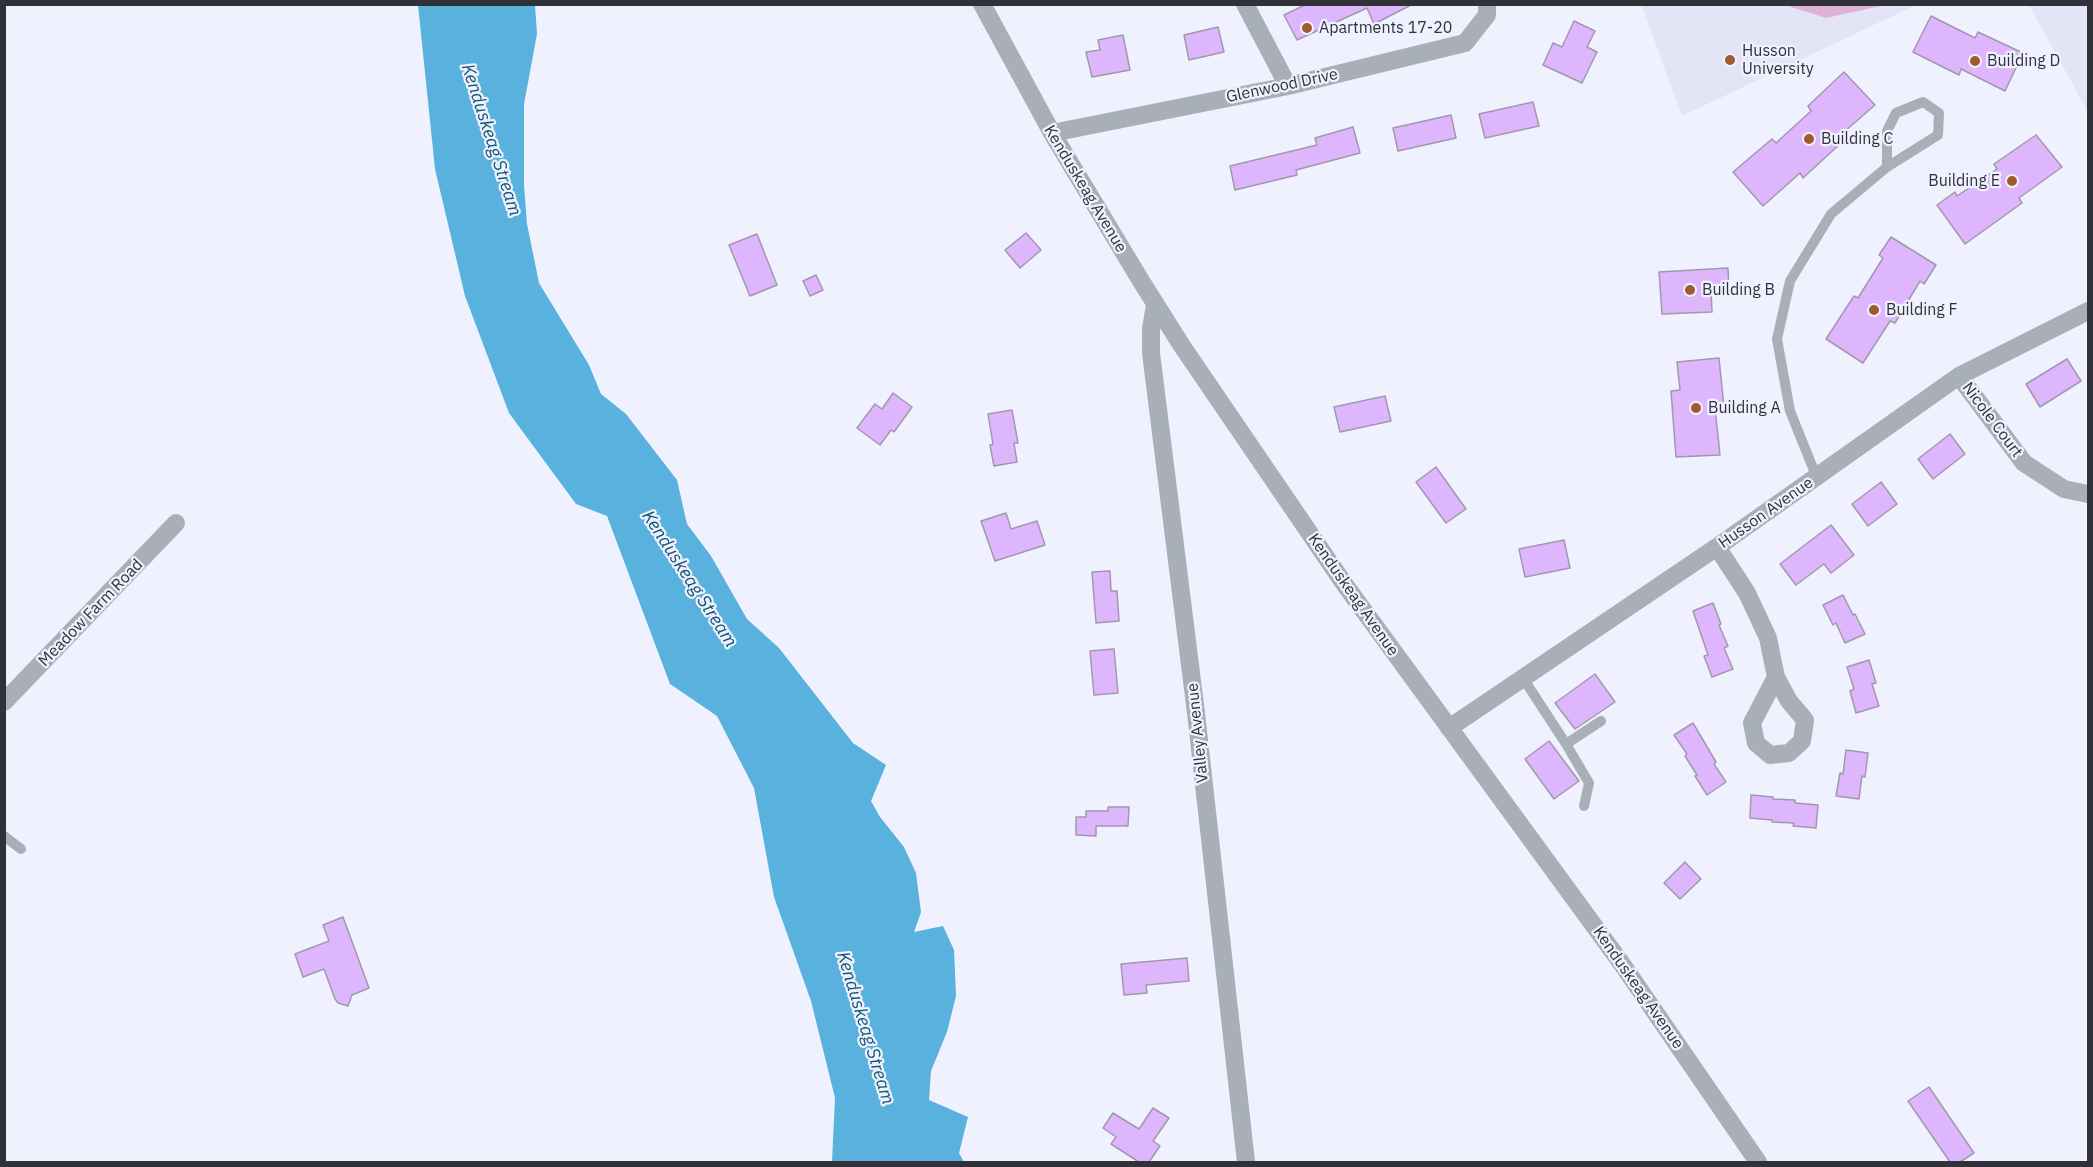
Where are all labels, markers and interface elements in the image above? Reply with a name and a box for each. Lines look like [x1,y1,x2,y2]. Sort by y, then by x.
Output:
place label: Apartments 17-20 [1319,18,1452,38]
marker: Apartments 17-20 [1300,21,1314,35]
place label: Husson University [1742,41,1814,79]
place label: Building D [1987,51,2060,71]
marker: Husson University [1723,53,1737,67]
marker: Building D [1968,54,1982,68]
water label: Kenduskeag Stream [456,61,526,219]
street label: Glenwood Drive [1224,65,1340,107]
street label: Kenduskeag Avenue [1039,122,1131,256]
place label: Building C [1821,129,1893,149]
marker: Building C [1802,132,1816,146]
place label: Building E [1928,171,2000,191]
marker: Building E [2005,174,2019,188]
place label: Building B [1702,280,1775,300]
marker: Building B [1683,283,1697,297]
place label: Building F [1886,300,1957,320]
marker: Building F [1867,303,1881,317]
street label: Nicole Court [1958,379,2026,461]
place label: Building A [1708,398,1781,418]
marker: Building A [1689,401,1703,415]
street label: Husson Avenue [1715,473,1817,553]
water label: Kenduskeag Stream [637,507,741,651]
street label: Kenduskeag Avenue [1304,530,1402,660]
street label: Meadow Farm Road [35,555,147,671]
street label: Valley Avenue [1183,682,1213,784]
street label: Kenduskeag Avenue [1589,923,1687,1053]
water label: Kenduskeag Stream [832,949,898,1107]

